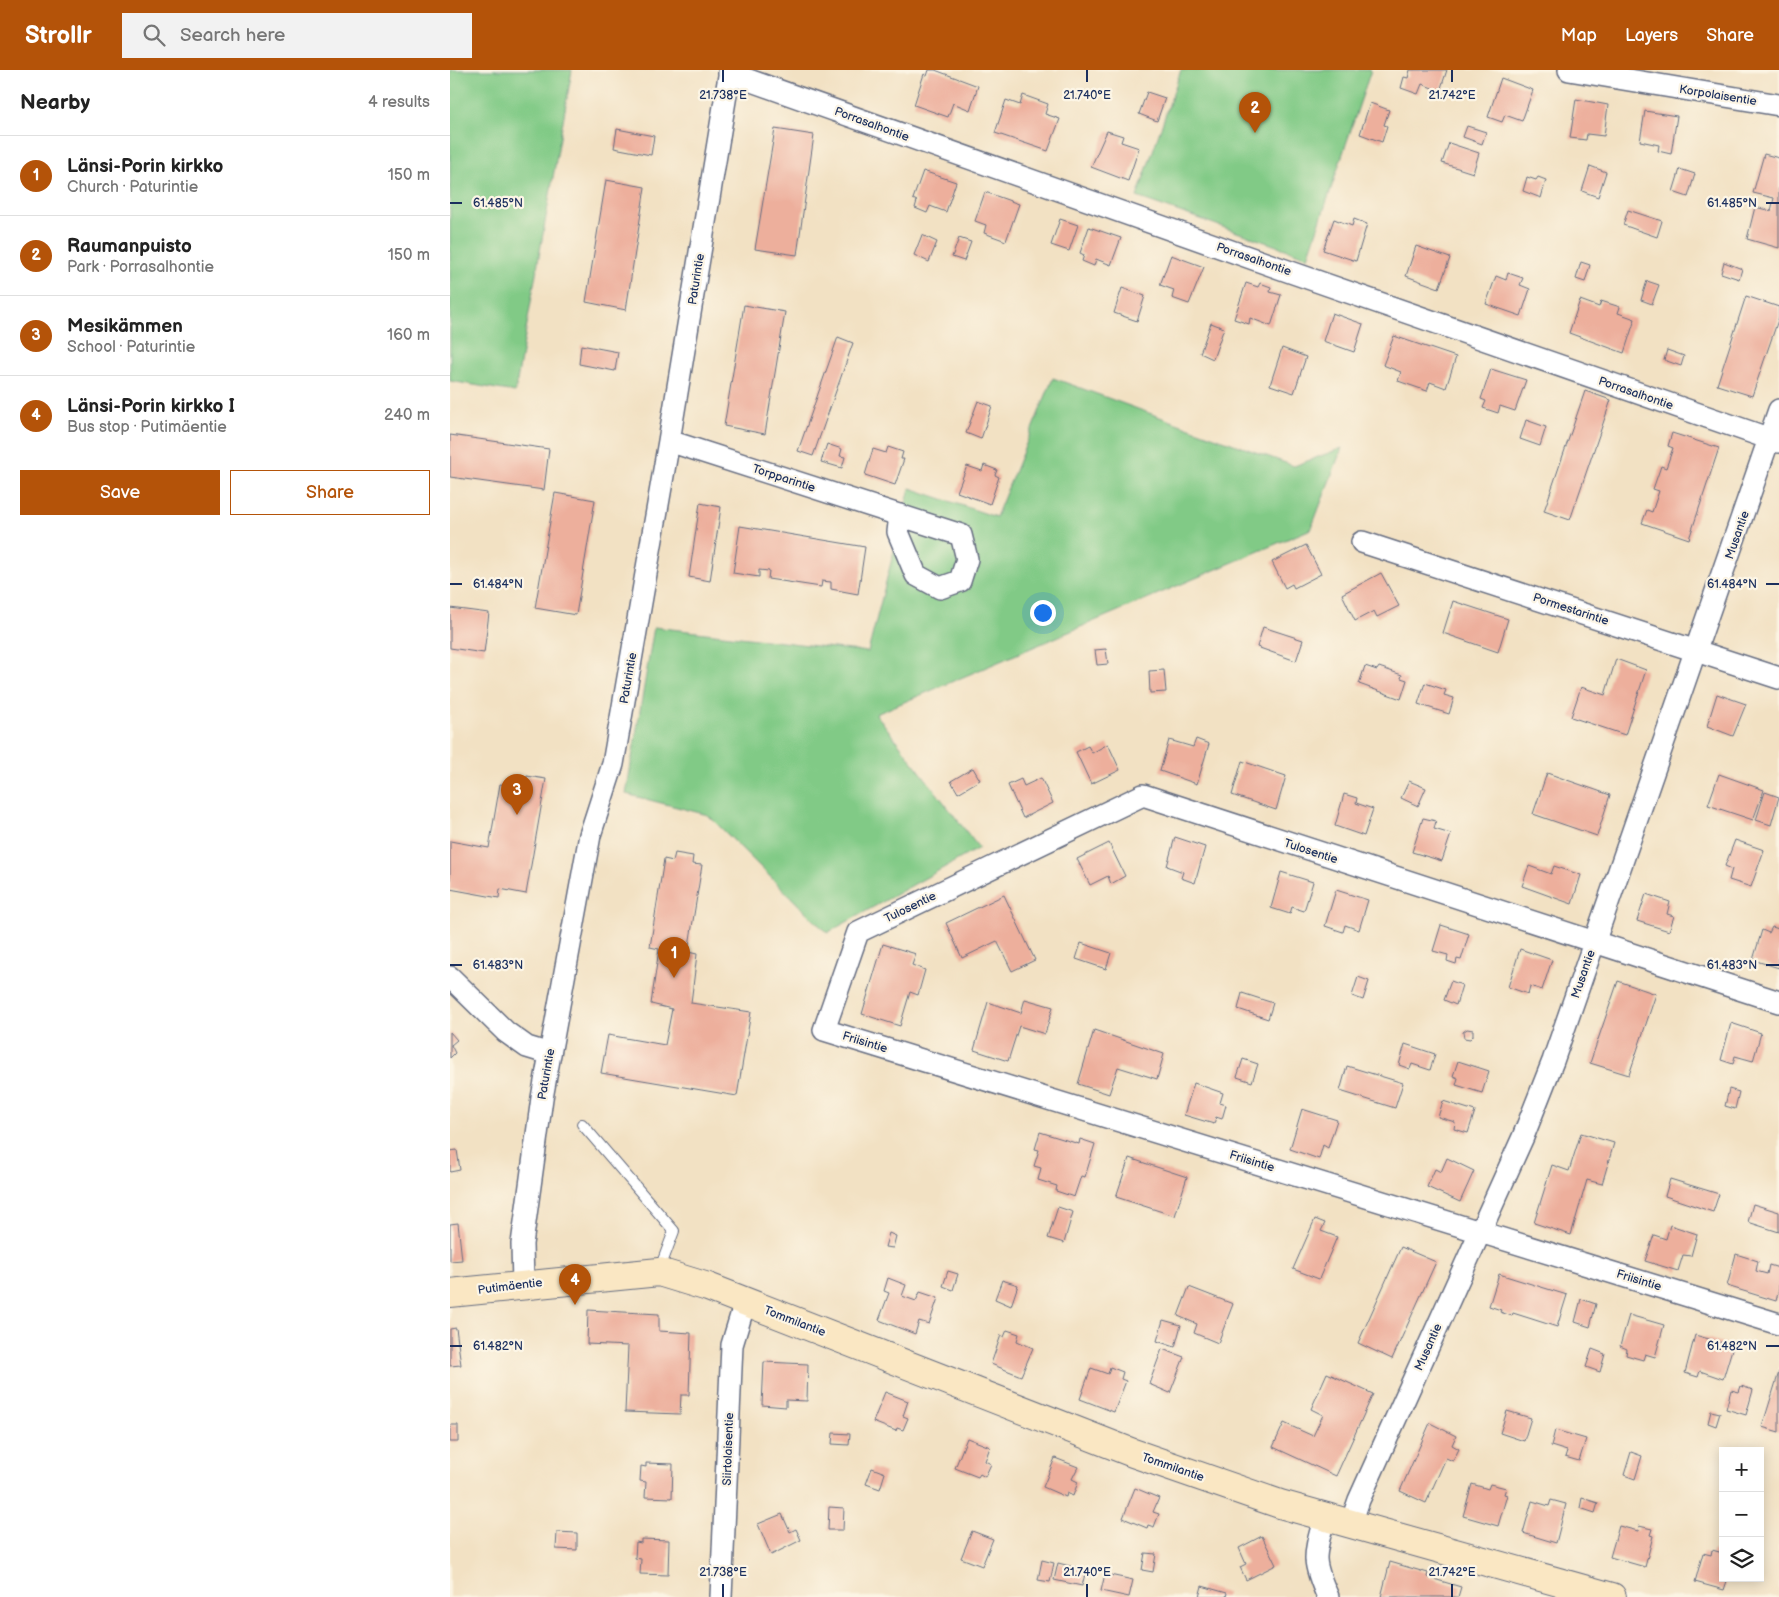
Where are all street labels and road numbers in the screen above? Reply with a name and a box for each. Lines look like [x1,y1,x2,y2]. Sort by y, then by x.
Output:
street label: Korpolaisentie [1678,82,1758,109]
street label: Porrasalhontie [832,104,911,145]
street label: Porrasalhontie [1214,240,1293,279]
street label: Paturintie [685,252,708,306]
street label: Porrasalhontie [1596,374,1675,413]
street label: Torpparintie [750,461,817,496]
street label: Musantie [1722,509,1753,561]
street label: Pormestarintie [1531,590,1611,629]
street label: Paturintie [617,651,640,705]
street label: Tulosentie [1282,836,1340,867]
street label: Tulosentie [882,888,939,926]
street label: Musantie [1568,948,1599,1000]
street label: Friisintie [841,1029,889,1056]
street label: Paturintie [535,1047,558,1101]
street label: Friisintie [1228,1148,1276,1175]
street label: Friisintie [1615,1267,1663,1294]
street label: Putimäentie [477,1275,543,1298]
street label: Tommilantie [762,1303,828,1340]
street label: Musantie [1411,1321,1446,1373]
street label: Siirtolaisentie [720,1412,737,1486]
street label: Tommilantie [1140,1450,1206,1485]

